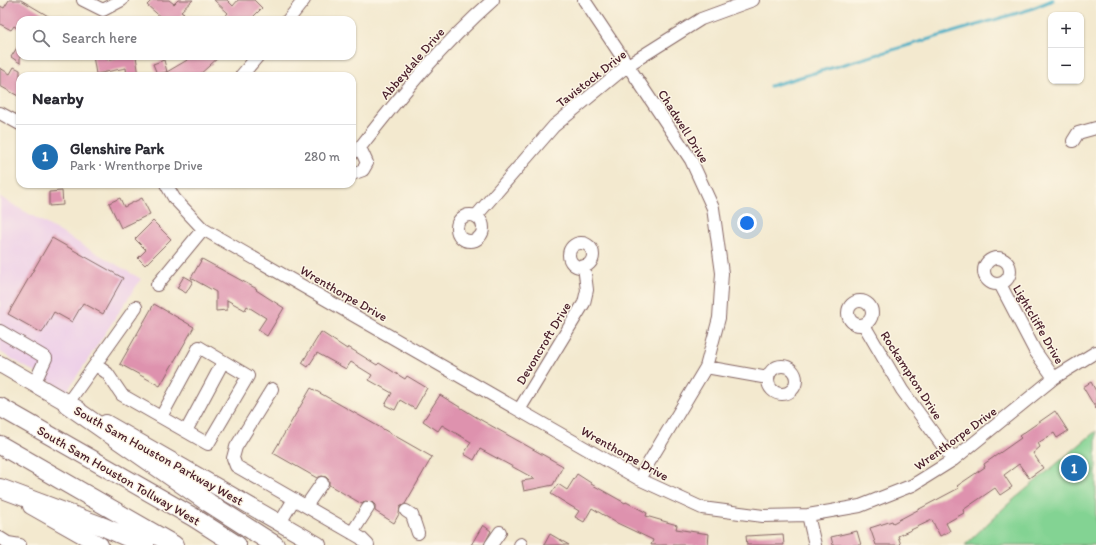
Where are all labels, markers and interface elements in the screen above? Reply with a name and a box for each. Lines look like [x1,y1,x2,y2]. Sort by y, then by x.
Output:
map controls [1048,12,1084,84]
button: + [1048,12,1084,48]
search box [16,16,356,60]
street label: Abbeydale Drive [377,24,448,102]
icon: search [30,27,52,49]
text: Search here [62,29,137,47]
street label: Tavistock Drive [553,47,629,110]
button: − [1048,48,1084,84]
street label: Chadwell Drive [655,87,712,166]
text: Nearby [32,88,84,108]
text: Glenshire Park [70,140,164,158]
text: 1 [42,149,48,164]
text: 280 m [304,149,340,164]
text: Park · Wrenthorpe Drive [70,158,203,173]
your location [737,213,757,233]
street label: Wrenthorpe Drive [297,262,390,324]
street label: Lightcliffe Drive [1010,282,1067,367]
street label: Devoncroft Drive [513,299,574,387]
street label: Rockampton Drive [877,328,946,422]
street label: South Sam Houston Parkway West [71,402,246,509]
street label: Wrenthorpe Drive [911,403,999,473]
street label: South Sam Houston Tollway West [34,422,203,529]
street label: Wrenthorpe Drive [578,423,671,484]
pin: 1 [1061,453,1087,483]

